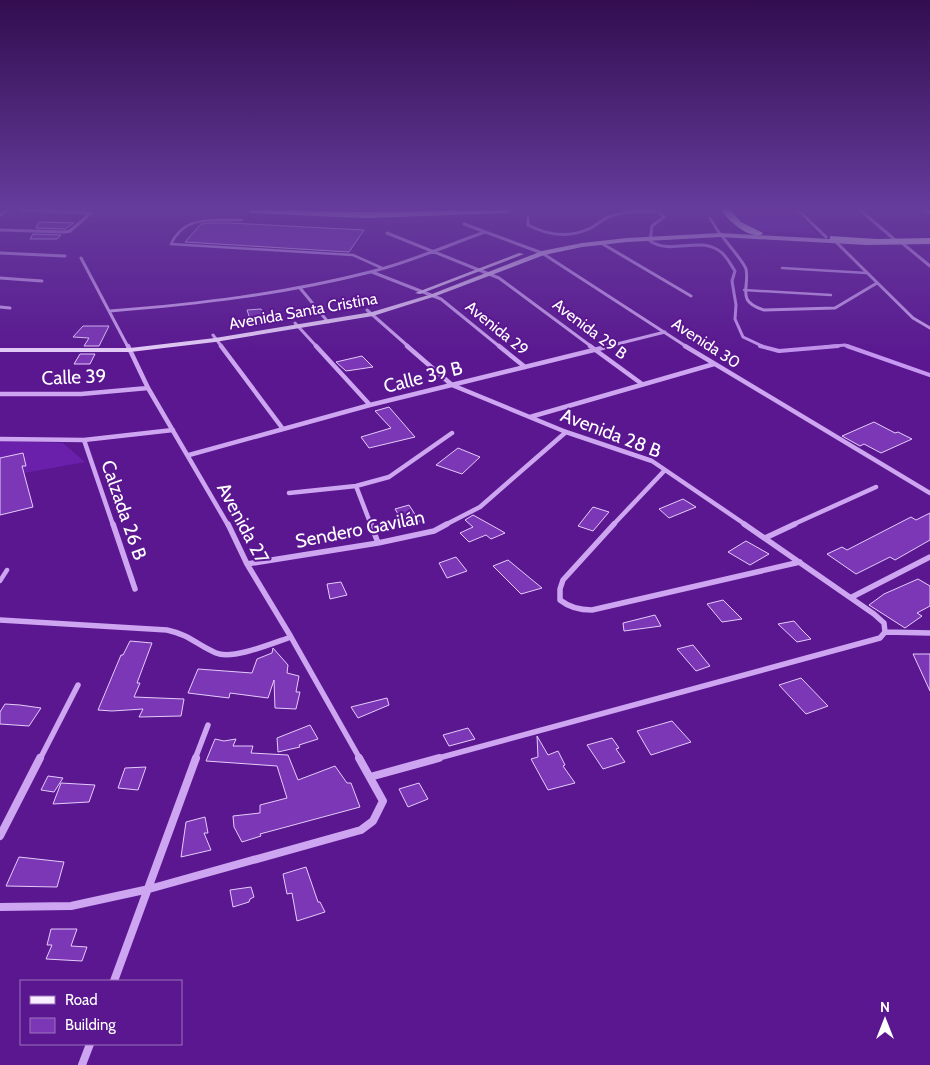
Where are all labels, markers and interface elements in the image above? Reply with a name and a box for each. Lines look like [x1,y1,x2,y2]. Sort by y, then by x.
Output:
street label: Avenida Santa Cristina [227,289,379,333]
street label: Avenida 29 B [549,295,631,363]
street label: Avenida 29 [462,297,532,359]
street label: Avenida 30 [668,314,744,372]
street label: Calle 39 B [381,356,465,398]
street label: Calle 39 [41,364,107,390]
street label: Avenida 28 B [558,403,664,463]
street label: Calzada 26 B [96,457,152,563]
street label: Avenida 27 [212,479,274,568]
street label: Sendero Gavilán [293,505,427,553]
legend [20,980,182,1045]
text: Road [65,991,98,1009]
north arrow [860,995,910,1045]
text: N [880,998,890,1016]
text: Building [65,1016,116,1034]

